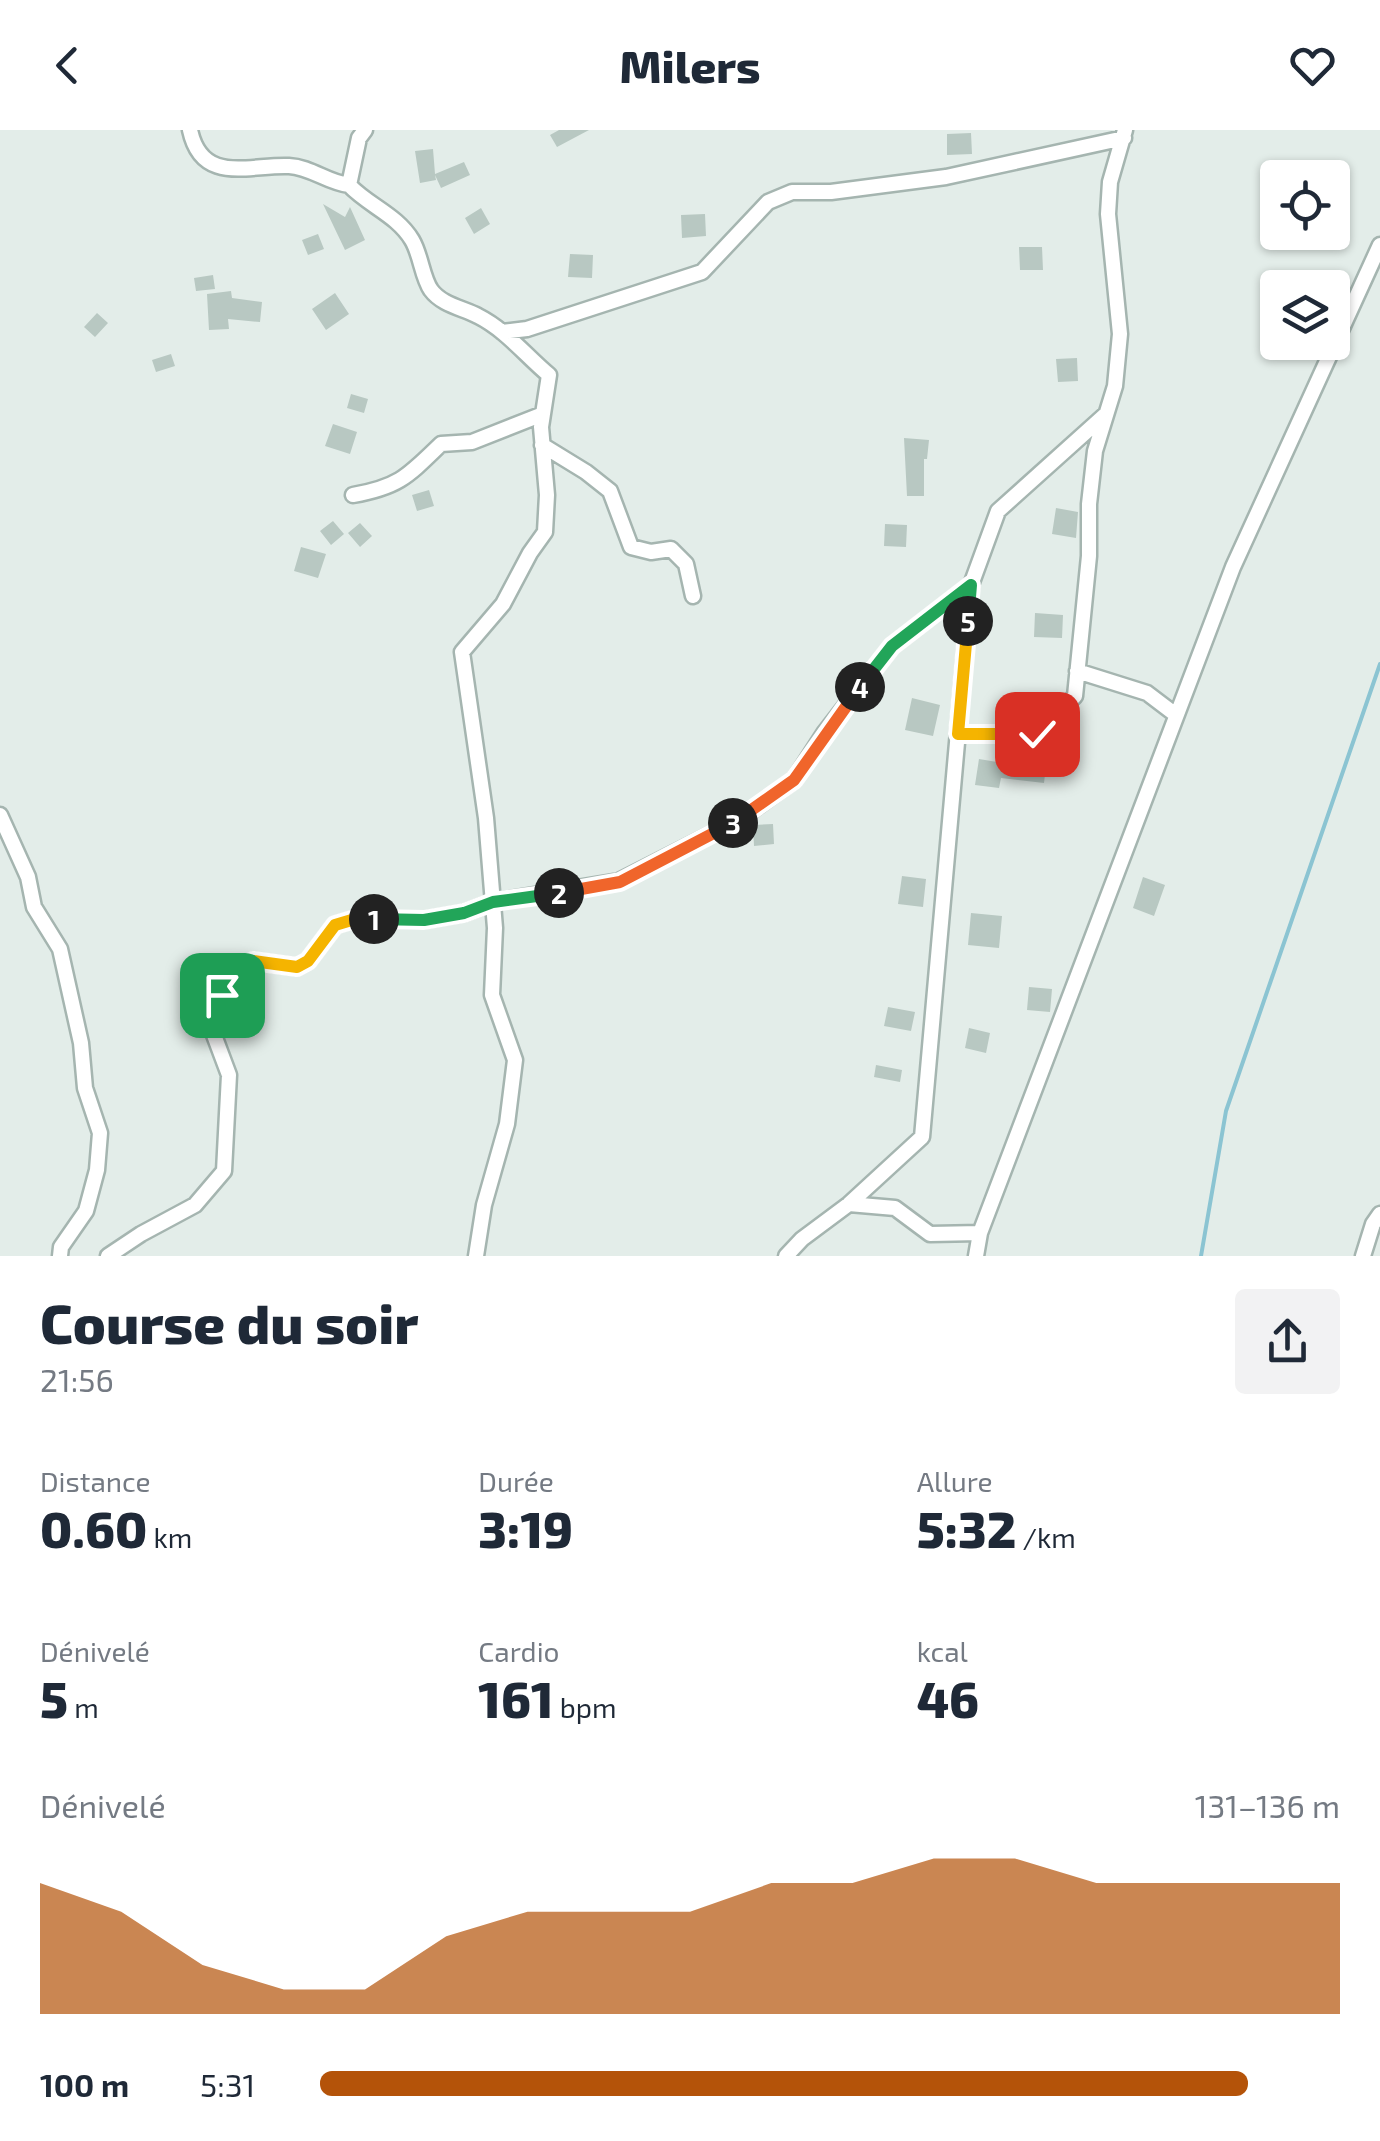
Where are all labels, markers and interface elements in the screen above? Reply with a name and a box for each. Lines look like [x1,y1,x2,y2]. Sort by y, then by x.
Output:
icon: back [40,38,95,93]
text: Milers [620,38,760,92]
icon: heart [1285,38,1340,93]
map controls [1260,160,1350,360]
button: locate [1260,160,1350,250]
button: layers [1260,270,1350,360]
pin: 5 [943,596,993,646]
text: 5 [960,604,976,638]
pin: 4 [835,662,885,712]
text: 4 [851,670,869,704]
pin [995,692,1080,777]
icon: check [1010,707,1065,762]
pin: 3 [708,798,758,848]
text: 3 [725,806,741,840]
pin: 2 [534,868,584,918]
text: 2 [551,876,567,910]
pin: 1 [349,894,399,944]
text: 1 [368,902,380,936]
pin [180,953,265,1038]
icon: arrive [195,968,250,1023]
text: Course du soir [40,1289,418,1355]
button: share [1235,1289,1340,1394]
text: 21:56 [40,1360,114,1398]
text: Distance [40,1464,151,1498]
text: Durée [478,1464,554,1498]
text: Allure [917,1464,993,1498]
text: 0.60 [40,1498,147,1558]
text: 3:19 [478,1498,573,1558]
text: 5:32 [917,1498,1016,1558]
text: km [147,1520,192,1554]
text: /km [1016,1520,1076,1554]
text: Dénivelé [40,1634,150,1668]
text: Cardio [478,1634,560,1668]
text: kcal [917,1634,968,1668]
text: 5 [40,1668,68,1728]
text: 161 [478,1668,553,1728]
text: 46 [917,1668,979,1728]
text: m [68,1690,99,1724]
text: bpm [553,1690,616,1724]
text: Dénivelé [40,1786,166,1824]
text: 131–136 m [1195,1786,1340,1824]
text: 100 m [40,2065,129,2103]
text: 5:31 [200,2065,255,2103]

